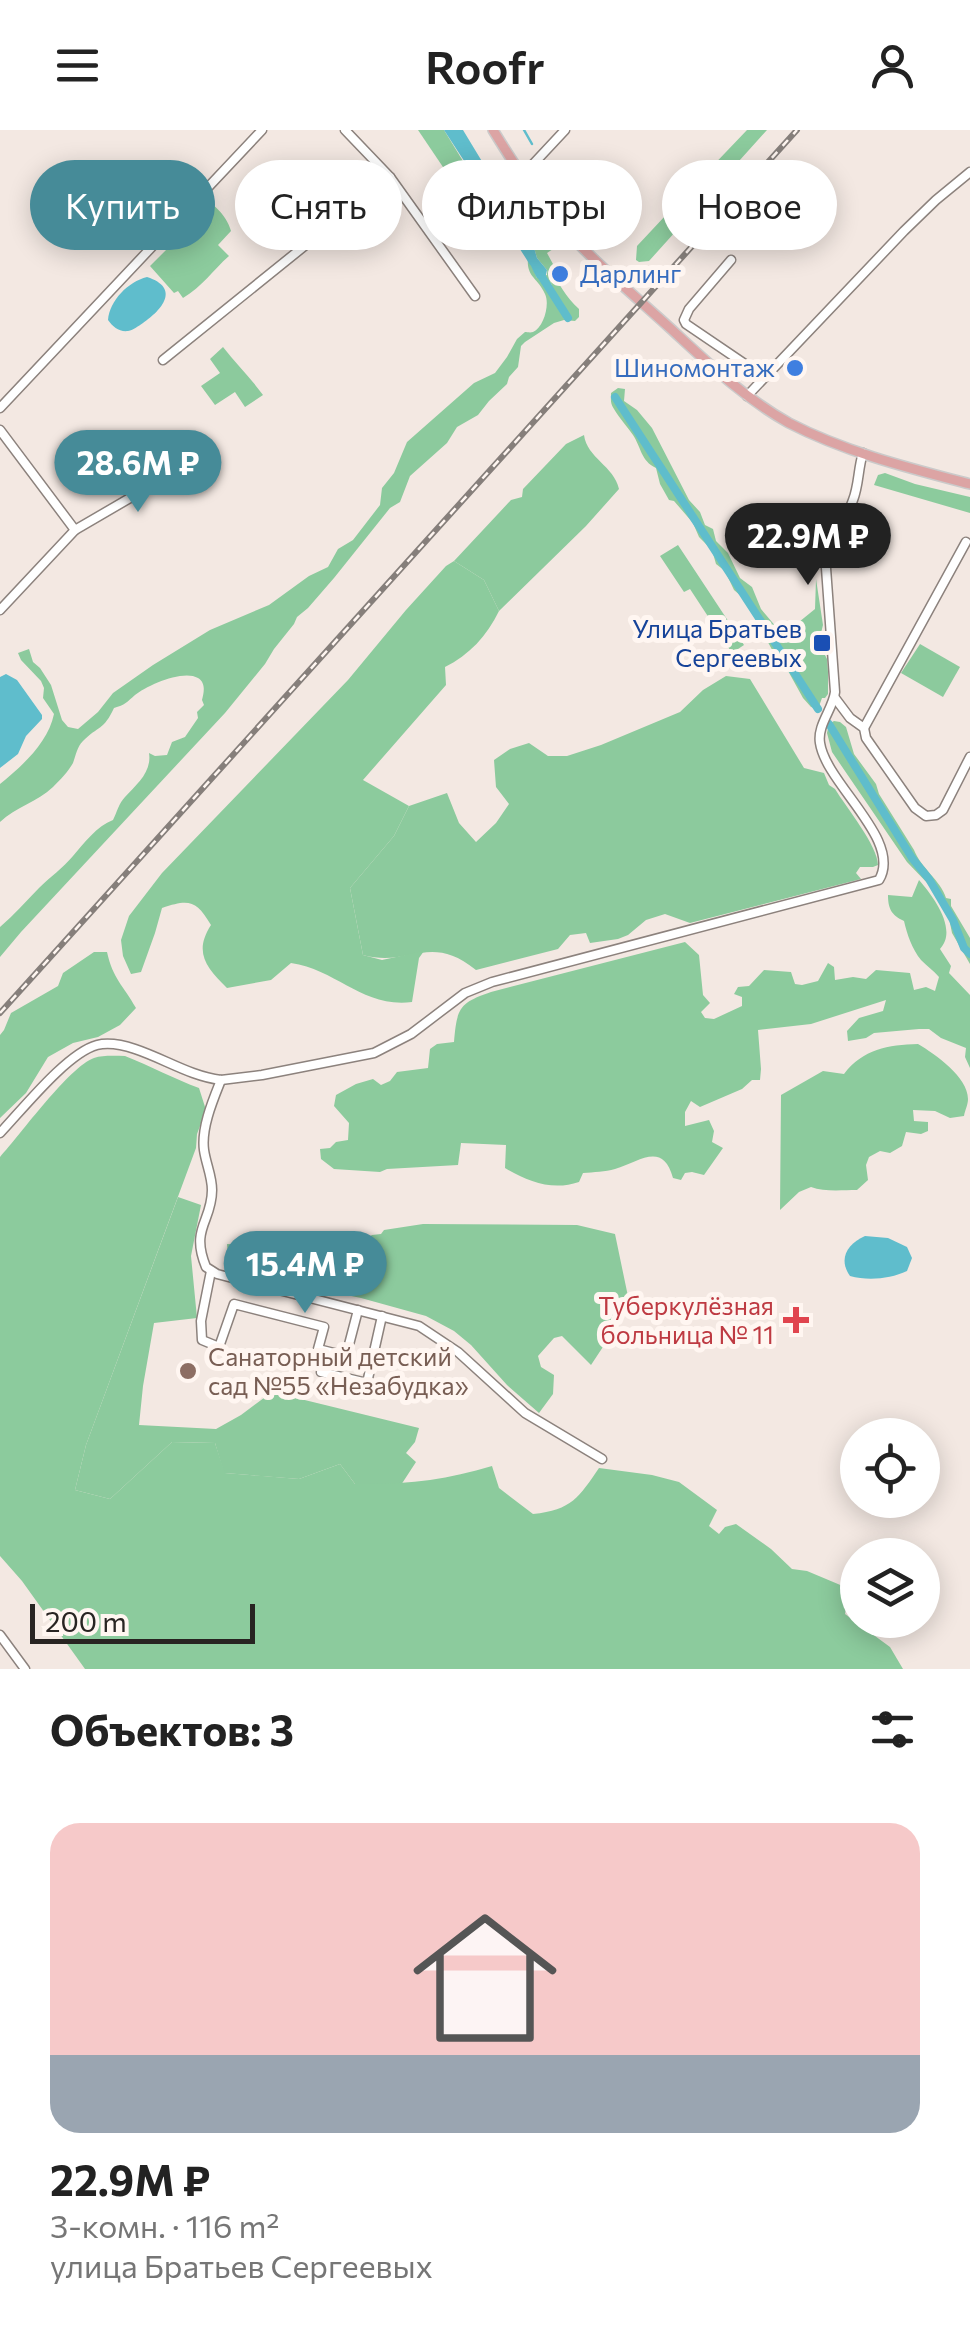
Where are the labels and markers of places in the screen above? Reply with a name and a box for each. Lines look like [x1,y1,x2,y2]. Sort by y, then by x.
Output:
place label: Дарлинг [580,258,681,288]
marker: Дарлинг [549,263,571,285]
place label: Шиномонтаж [614,352,775,382]
marker: Шиномонтаж [784,357,806,379]
pin: 28.6M ₽ [46,430,230,515]
pin: 22.9M ₽ [716,503,900,588]
place label: Улица Братьев Сергеевых [632,613,802,672]
marker: Улица Братьев Сергеевых [811,632,833,654]
pin: 15.4M ₽ [213,1231,397,1316]
place label: Туберкулёзная больница № 11 [598,1290,774,1349]
marker: Туберкулёзная больница № 11 [783,1307,809,1333]
place label: Санаторный детский сад №55 «Незабудка» [208,1341,469,1400]
marker: Санаторный детский сад №55 «Незабудка» [177,1360,199,1382]

